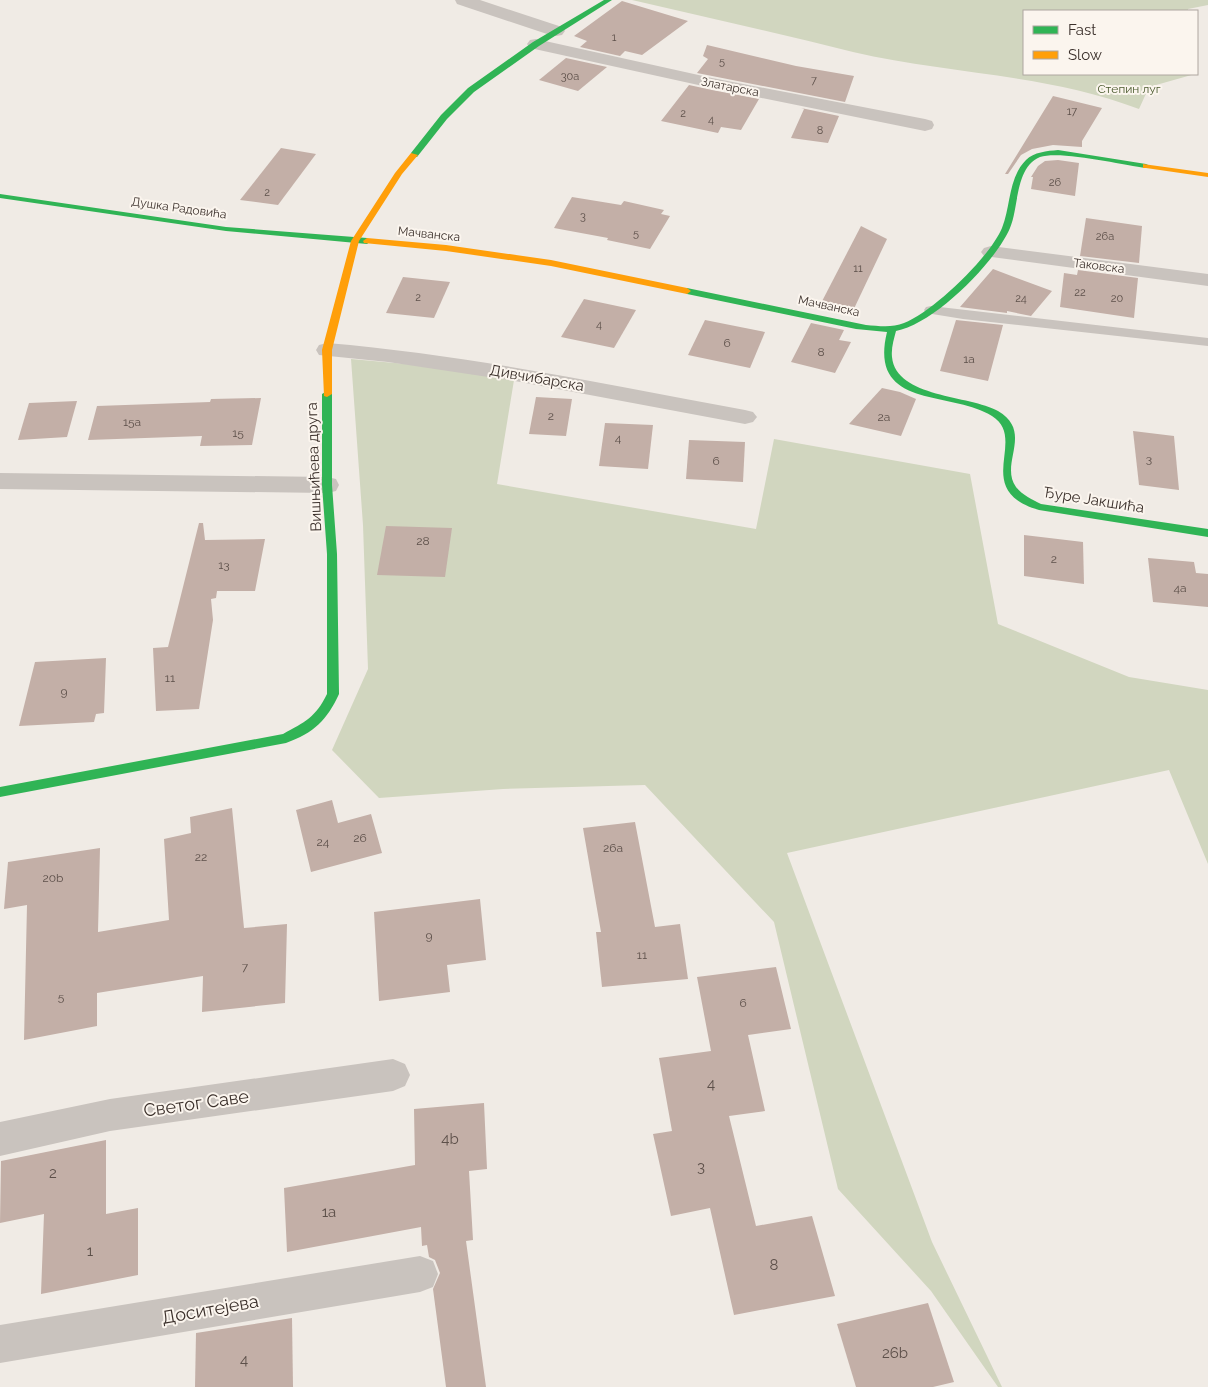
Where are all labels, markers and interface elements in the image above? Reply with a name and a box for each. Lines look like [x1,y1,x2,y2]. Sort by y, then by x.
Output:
legend [1023,10,1198,75]
text: Fast [1068,21,1096,39]
house number: 1 [612,31,617,44]
text: Slow [1068,46,1102,64]
house number: 5 [719,55,725,68]
house number: 30a [561,70,579,83]
house number: 7 [811,74,817,87]
street label: Златарска [700,75,760,99]
park label: Степин луг [1097,82,1161,96]
house number: 17 [1067,105,1077,118]
house number: 2 [680,107,686,120]
house number: 4 [708,113,714,126]
house number: 8 [817,124,823,137]
house number: 26 [1049,176,1062,189]
house number: 2 [264,186,270,199]
street label: Душка Радовића [130,194,228,222]
house number: 3 [580,210,586,223]
street label: Мачванска [397,224,461,244]
house number: 5 [633,227,639,240]
house number: 26a [1096,230,1114,243]
street label: Таковска [1073,256,1125,276]
house number: 11 [853,262,863,275]
house number: 22 [1074,286,1086,299]
house number: 2 [415,291,421,304]
house number: 24 [1015,292,1027,305]
house number: 20 [1111,292,1123,305]
street label: Мачванска [797,293,861,319]
house number: 4 [596,318,602,331]
house number: 6 [723,336,731,350]
house number: 8 [817,345,825,359]
house number: 1a [963,352,975,366]
street label: Дивчибарска [488,361,586,395]
street label: Вишњићева друга [303,402,325,532]
house number: 2 [548,409,554,423]
house number: 2a [878,410,890,424]
house number: 15a [123,415,141,429]
house number: 15 [232,426,244,440]
house number: 4 [615,431,622,445]
house number: 3 [1146,452,1152,466]
house number: 6 [712,454,720,468]
street label: Ђуре Јакшића [1042,483,1146,517]
house number: 28 [416,534,430,548]
house number: 2 [1051,552,1057,566]
house number: 13 [218,558,230,572]
house number: 4a [1173,581,1187,595]
house number: 11 [165,671,175,685]
house number: 9 [60,685,68,699]
house number: 26 [353,831,367,845]
house number: 24 [317,835,330,849]
house number: 26a [603,841,623,855]
house number: 22 [195,850,207,864]
house number: 20b [42,871,64,885]
house number: 9 [425,929,433,943]
house number: 11 [637,948,647,962]
house number: 7 [242,960,249,974]
house number: 5 [58,990,65,1004]
house number: 6 [739,996,747,1010]
house number: 4 [707,1075,715,1093]
street label: Светог Саве [142,1085,250,1121]
house number: 4b [441,1130,459,1148]
house number: 3 [697,1158,705,1176]
house number: 2 [49,1164,57,1182]
house number: 1a [322,1203,336,1221]
house number: 1 [87,1242,94,1260]
house number: 8 [770,1256,779,1274]
street label: Доситејева [160,1290,260,1328]
house number: 26b [882,1344,908,1362]
house number: 4 [240,1351,248,1369]

